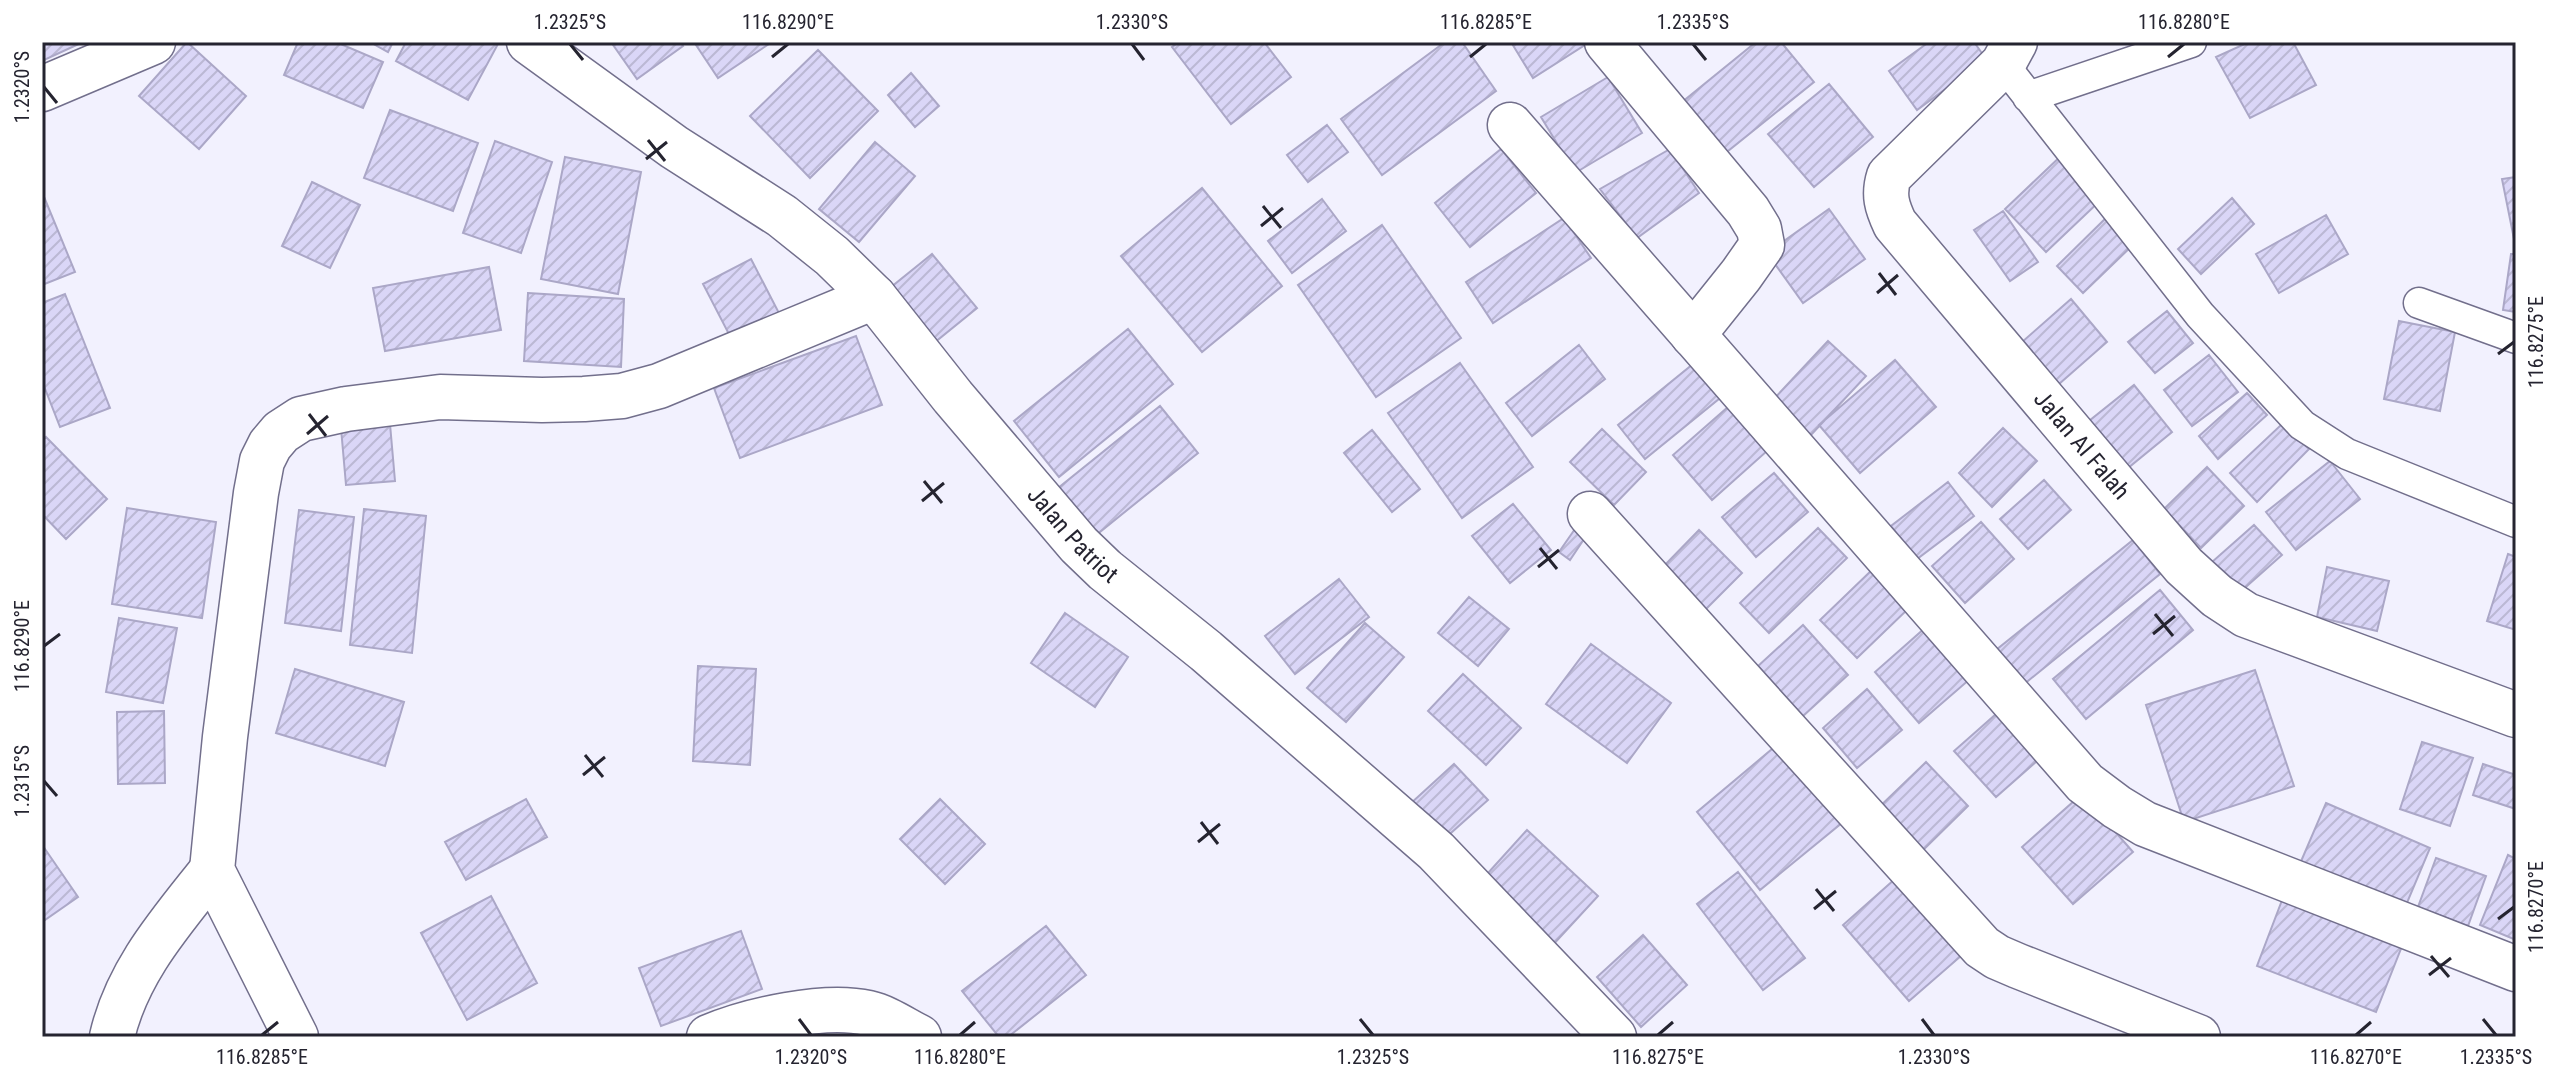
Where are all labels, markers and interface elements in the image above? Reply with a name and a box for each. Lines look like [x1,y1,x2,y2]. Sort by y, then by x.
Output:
text: 1.2325°S [534,10,606,34]
text: 116.8290°E [742,10,834,34]
text: 1.2330°S [1096,10,1168,34]
text: 116.8285°E [1440,10,1532,34]
text: 1.2335°S [1657,10,1729,34]
text: 116.8280°E [2138,10,2230,34]
text: 1.2320°S [10,51,34,123]
text: 116.8275°E [2524,296,2548,388]
street label: Jalan Al Falah [2028,385,2135,505]
street label: Jalan Patriot [1022,481,1124,589]
text: 116.8290°E [10,600,34,692]
text: 1.2315°S [10,745,34,817]
text: 116.8270°E [2524,861,2548,953]
text: 116.8285°E [216,1045,308,1069]
text: 1.2320°S [775,1045,847,1069]
text: 116.8280°E [914,1045,1006,1069]
text: 1.2325°S [1337,1045,1409,1069]
text: 116.8275°E [1612,1045,1704,1069]
text: 1.2330°S [1898,1045,1970,1069]
text: 116.8270°E [2310,1045,2402,1069]
text: 1.2335°S [2460,1045,2532,1069]

